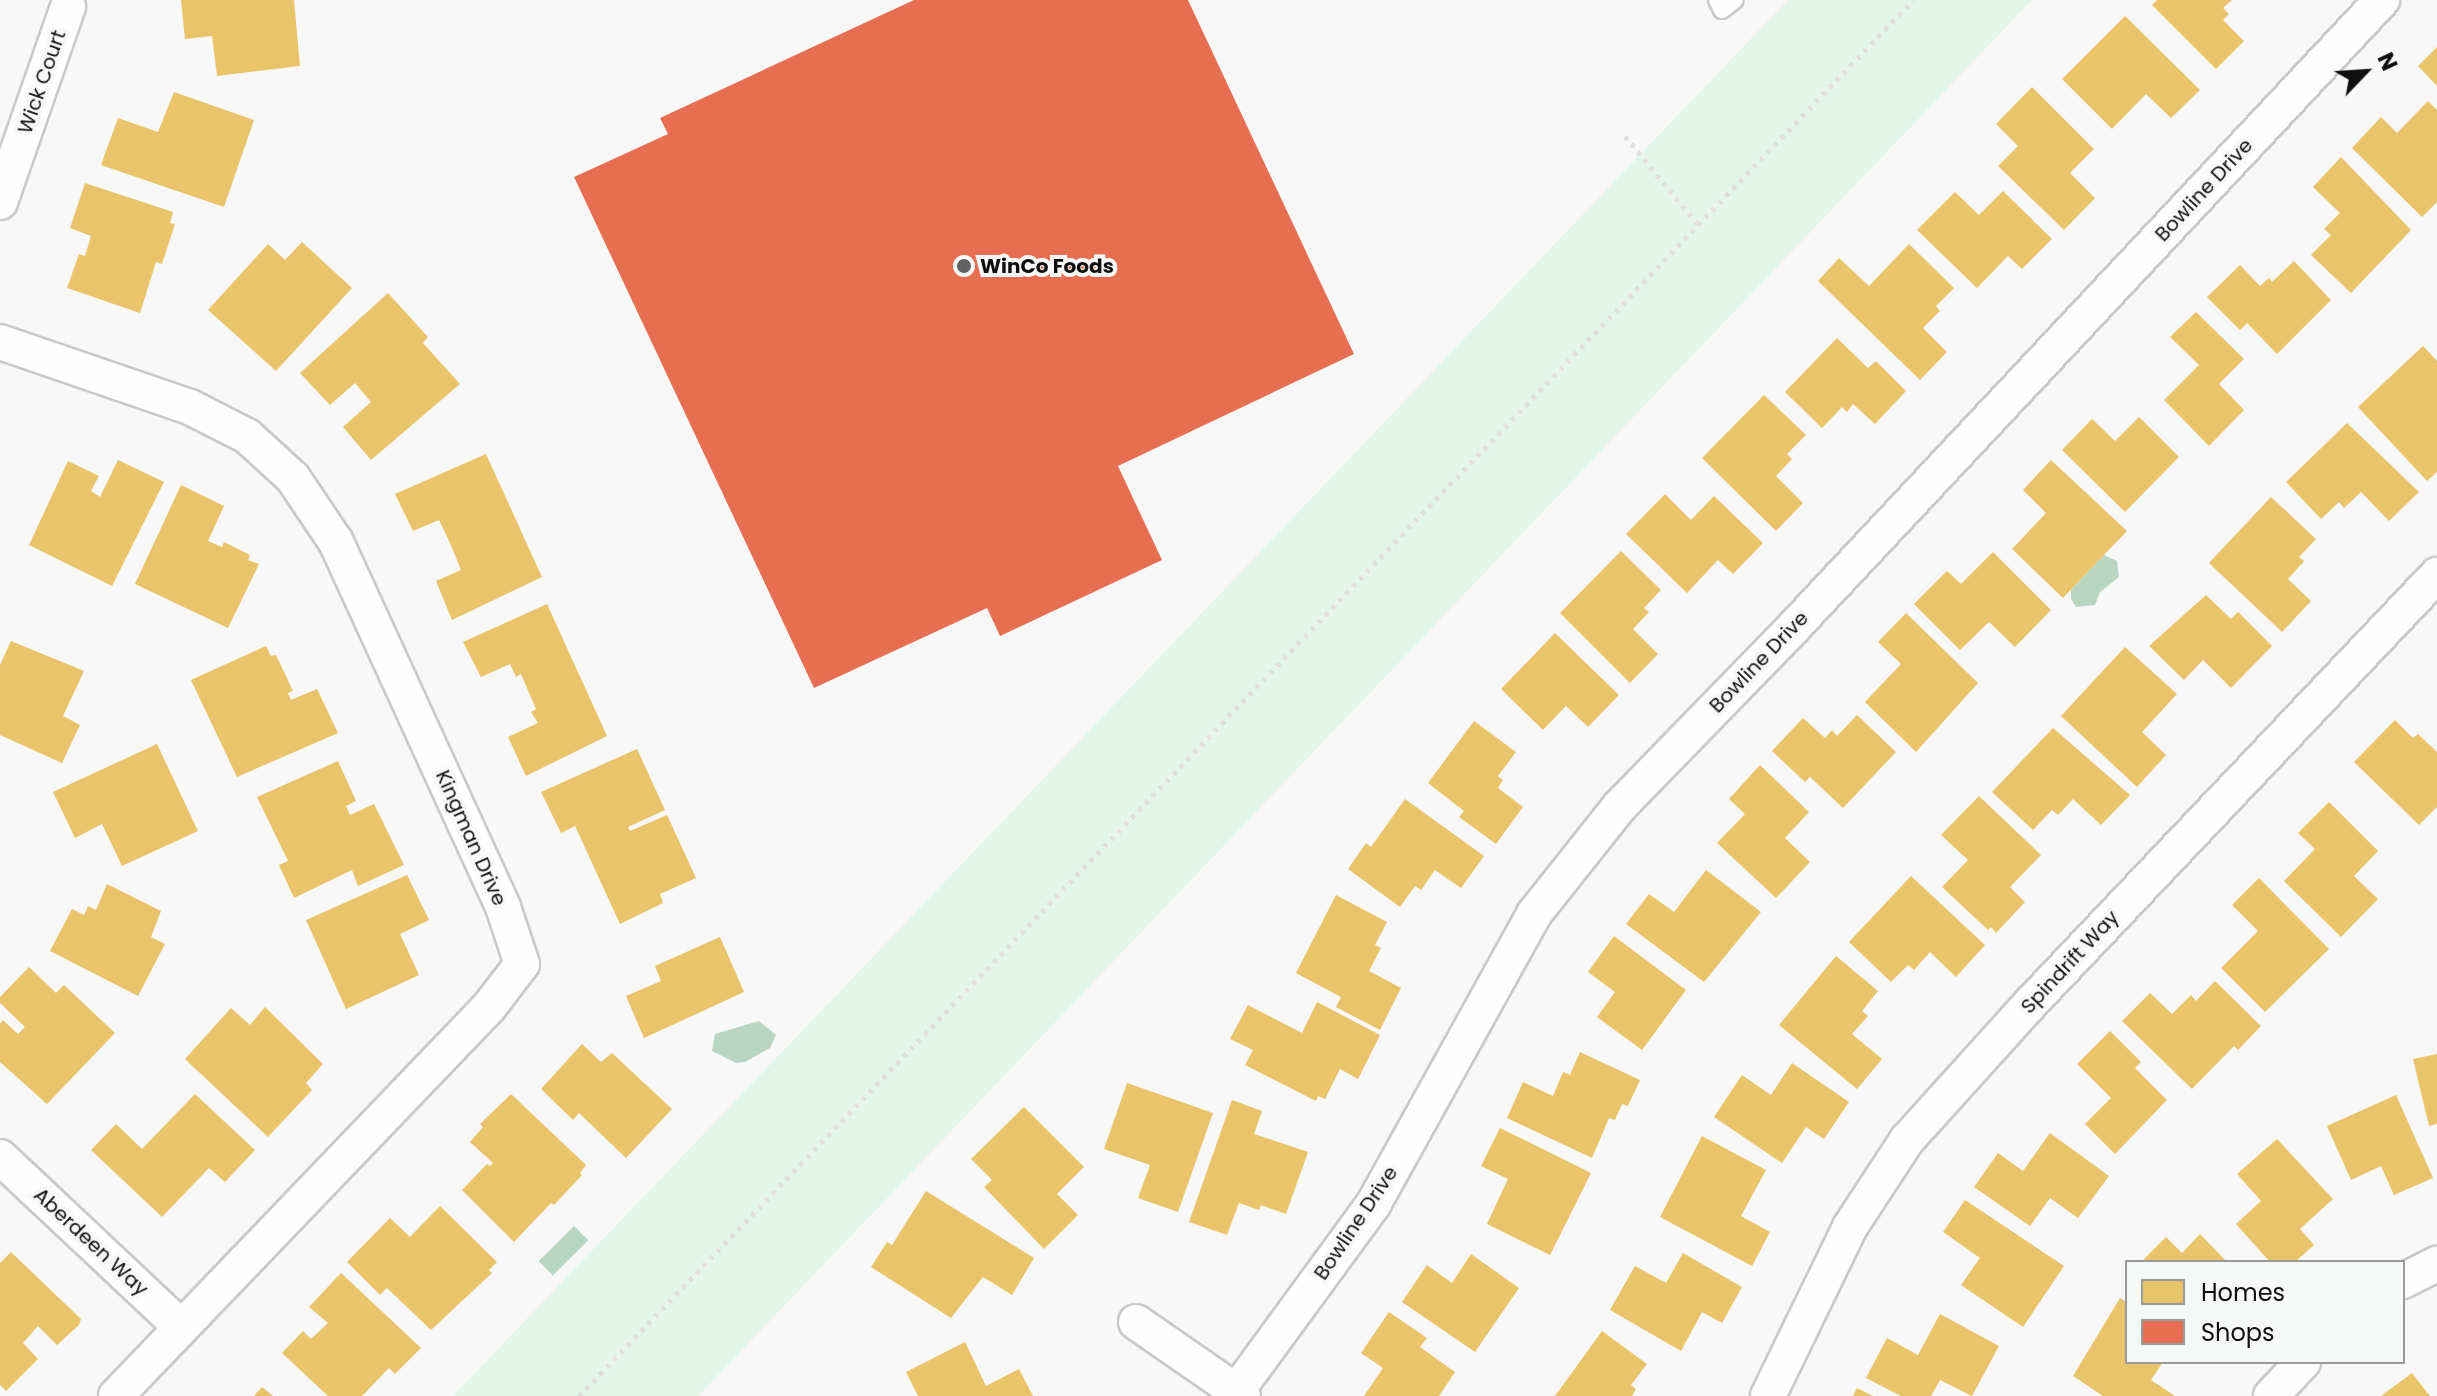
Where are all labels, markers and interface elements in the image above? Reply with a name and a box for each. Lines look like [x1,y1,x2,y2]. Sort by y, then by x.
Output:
street label: Wick Court [13,27,71,137]
north arrow [2325,32,2405,112]
text: N [2370,48,2405,76]
street label: Bowline Drive [2150,134,2258,246]
place label: WinCo Foods [980,254,1114,278]
marker: WinCo Foods [955,257,973,275]
street label: Bowline Drive [1705,606,1813,718]
street label: Kingman Drive [430,767,512,909]
street label: Spindrift Way [2016,905,2124,1019]
street label: Bowline Drive [1309,1162,1403,1284]
street label: Aberdeen Way [29,1183,153,1301]
legend [2125,1260,2405,1364]
text: Homes [2201,1276,2285,1309]
text: Shops [2201,1316,2275,1349]

